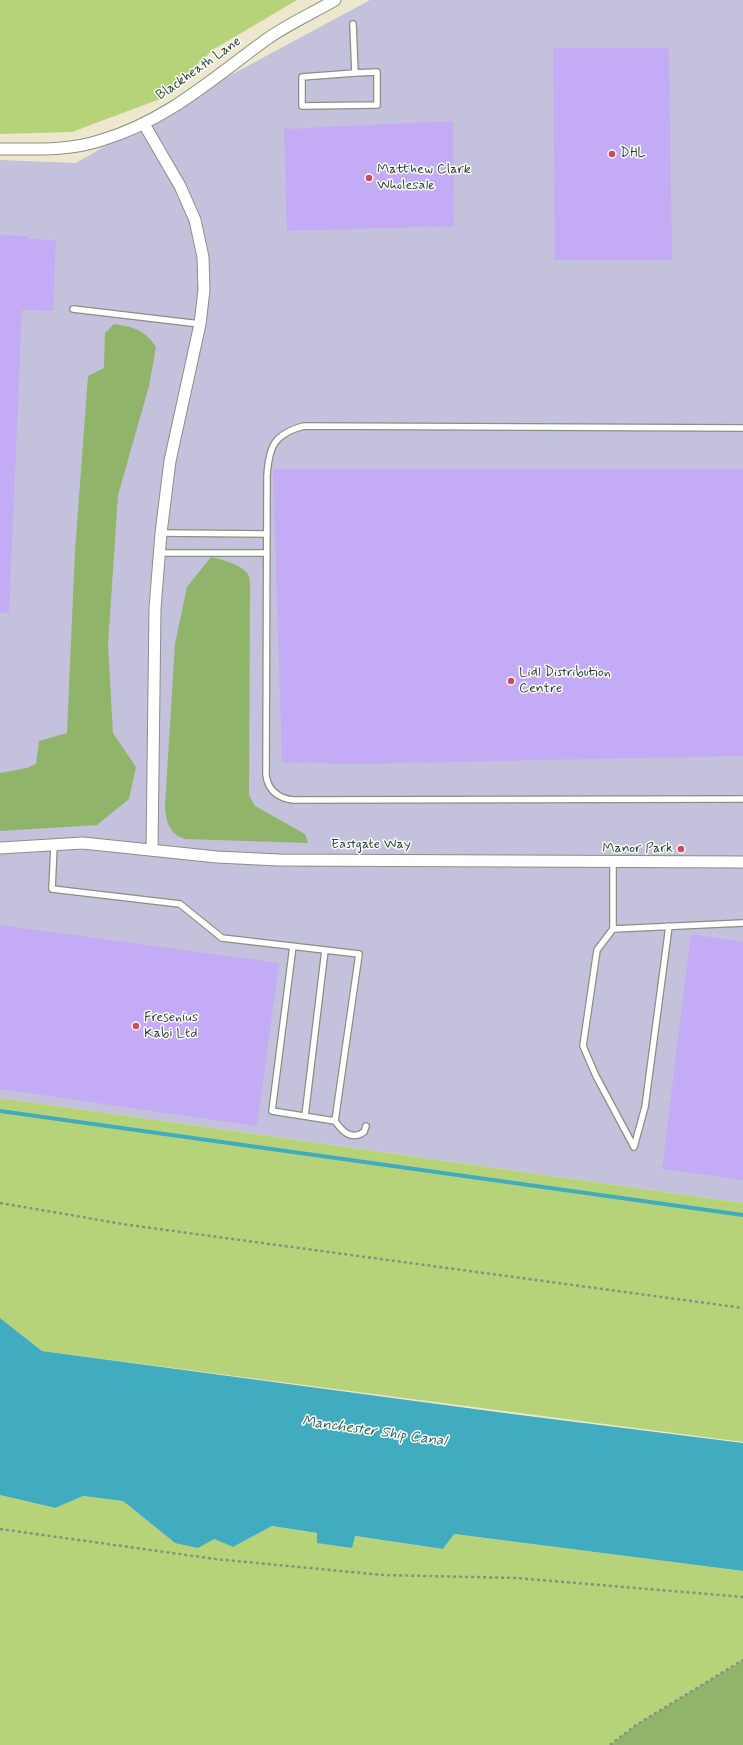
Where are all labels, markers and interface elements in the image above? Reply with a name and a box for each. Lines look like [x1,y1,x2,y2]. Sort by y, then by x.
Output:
street label: Blackheath Lane [153,34,245,104]
place label: DHL [620,146,646,162]
marker: DHL [607,149,617,159]
place label: Matthew Clark Wholesale [377,162,471,194]
marker: Matthew Clark Wholesale [364,173,374,183]
place label: Lidl Distribution Centre [519,665,611,698]
marker: Lidl Distribution Centre [506,676,516,686]
street label: Eastgate Way [331,837,411,853]
place label: Manor Park [602,841,673,857]
marker: Manor Park [676,844,686,854]
place label: Fresenius Kabi Ltd [144,1010,198,1042]
marker: Fresenius Kabi Ltd [131,1021,141,1031]
water label: Manchester Ship Canal [301,1413,447,1451]

